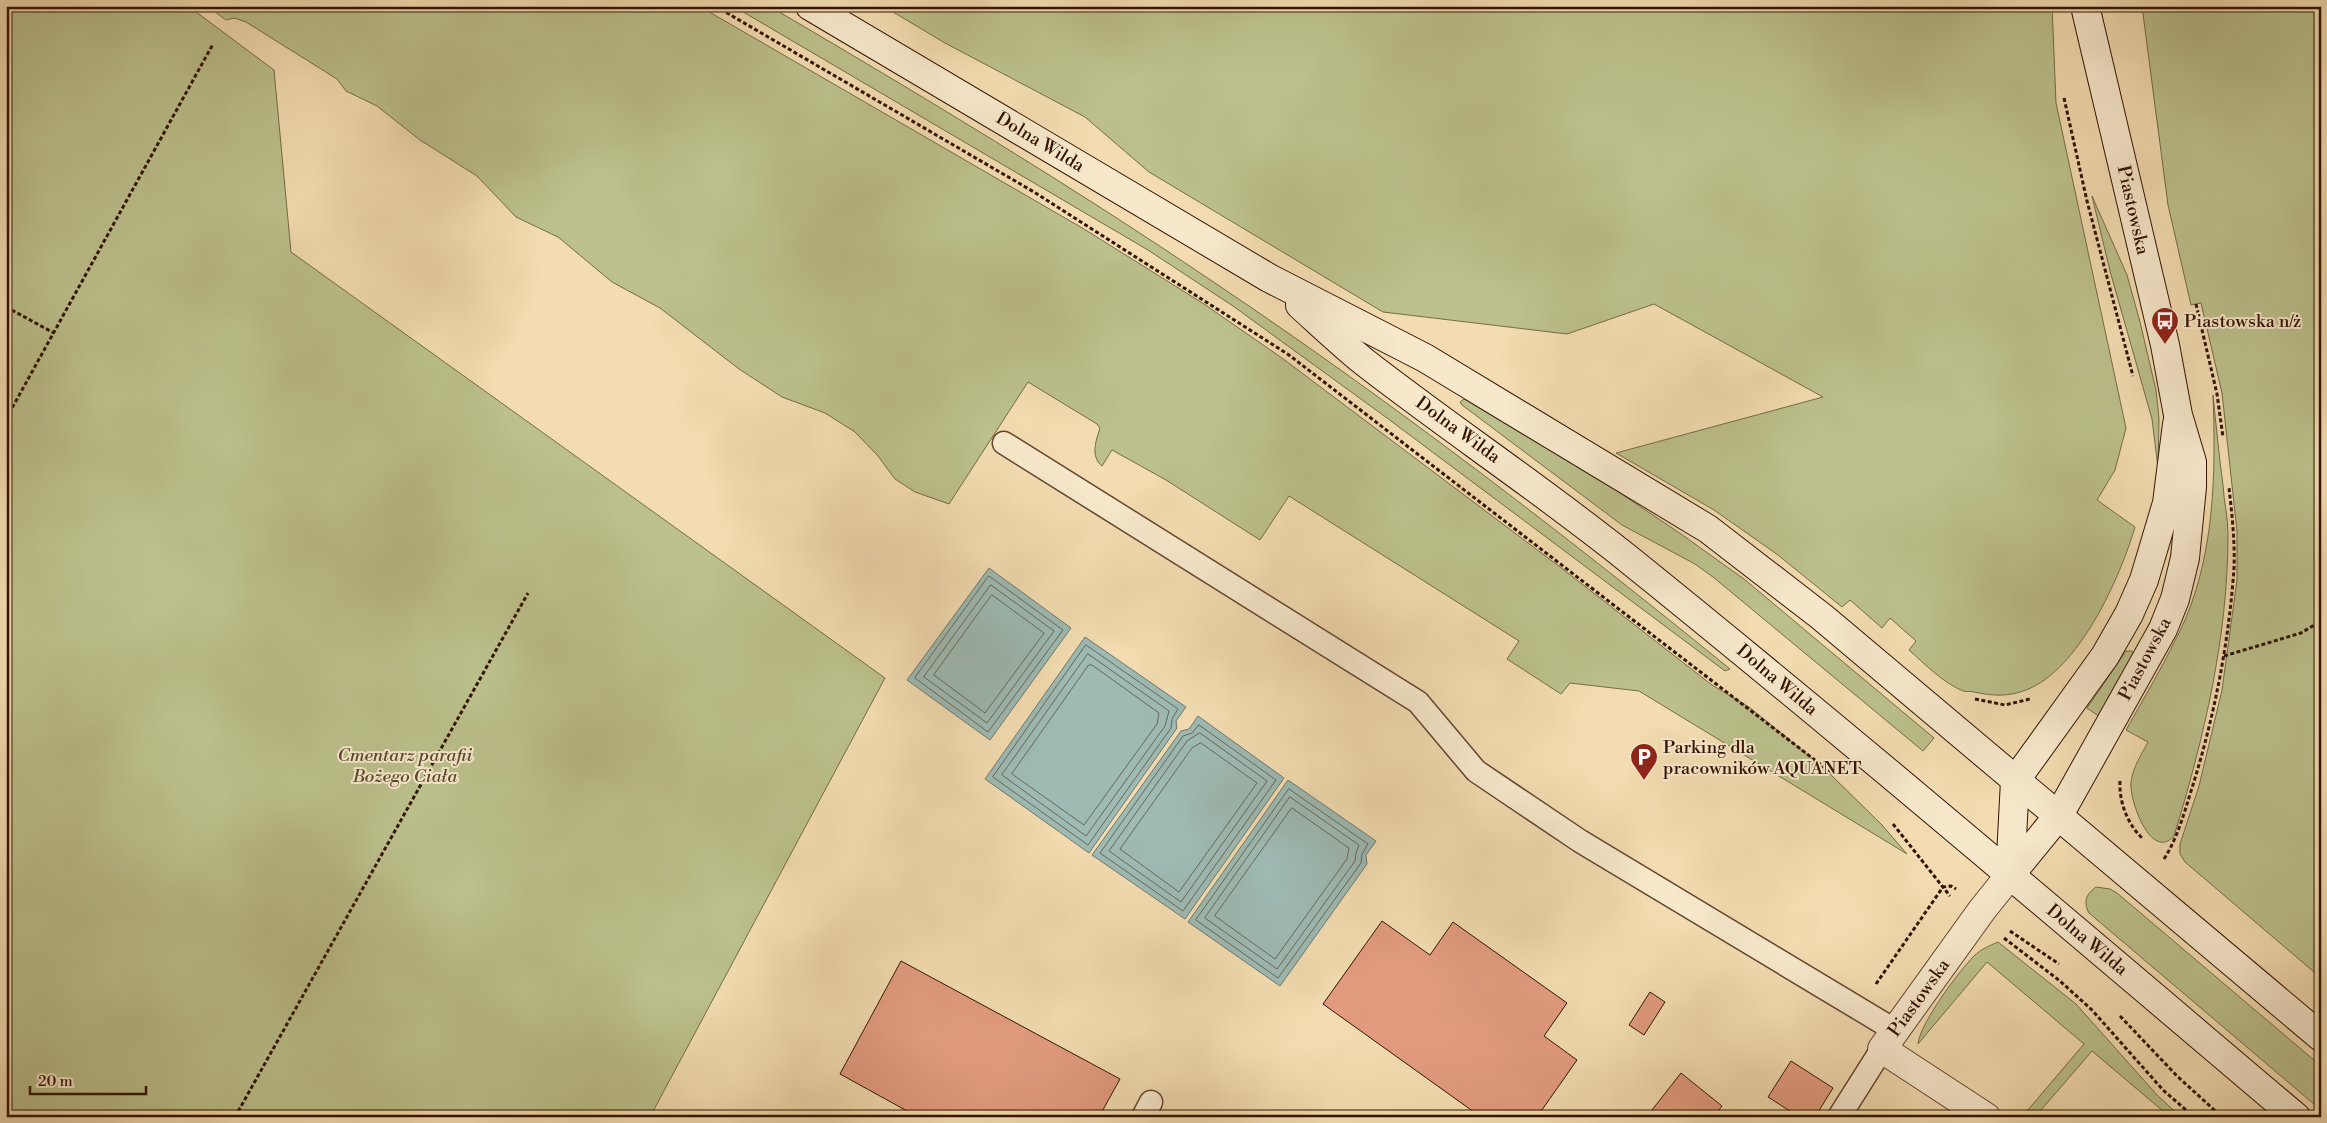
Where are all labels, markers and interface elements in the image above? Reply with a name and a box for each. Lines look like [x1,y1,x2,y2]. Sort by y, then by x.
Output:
street label: Dolna Wilda [992,107,1089,178]
street label: Piastowska [2112,163,2155,258]
bus stop icon: Piastowska n/ż [2150,306,2180,345]
place label: Piastowska n/ż [2184,310,2301,333]
street label: Dolna Wilda [1411,392,1506,469]
street label: Piastowska [2113,613,2177,705]
street label: Dolna Wilda [1732,639,1823,721]
place label: Parking dla pracowników AQUANET [1663,736,1862,780]
parking icon: Parking dla pracowników AQUANET [1629,742,1659,781]
park label: Cmentarz parafii Bożego Ciała [338,744,473,788]
street label: Dolna Wilda [2042,899,2133,981]
street label: Piastowska [1883,954,1956,1042]
scale bar [30,1063,146,1095]
text: 20 m [38,1072,73,1091]

